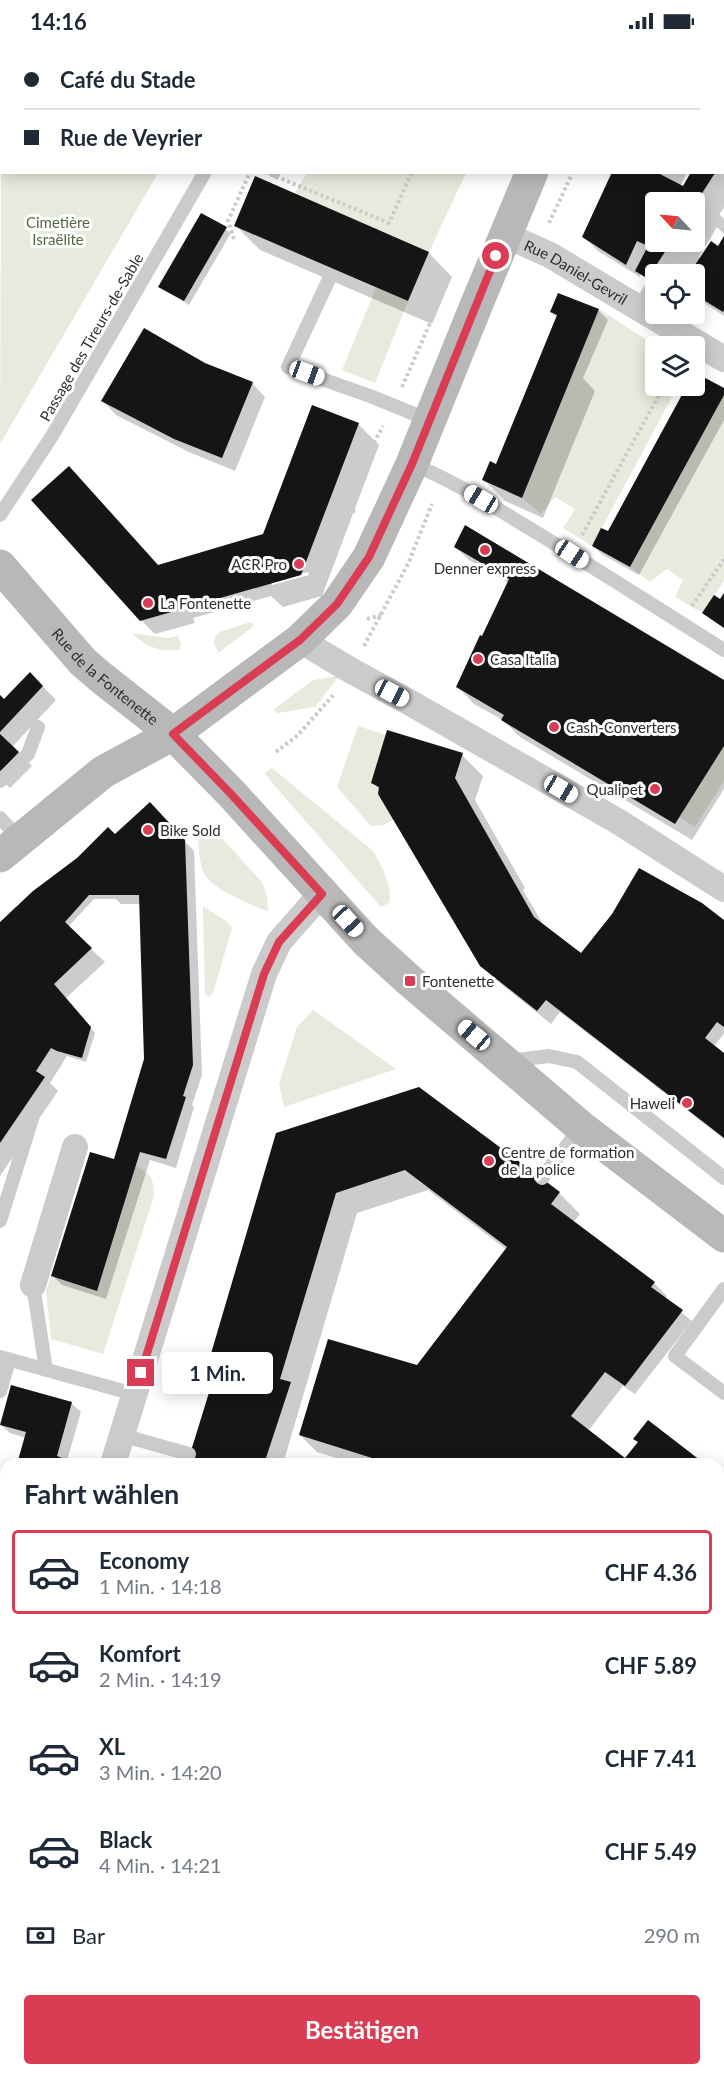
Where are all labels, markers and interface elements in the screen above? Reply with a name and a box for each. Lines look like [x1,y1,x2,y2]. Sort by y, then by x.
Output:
text: 14:16 [30,8,87,35]
text: Café du Stade [60,66,196,93]
text: Rue de Veyrier [60,124,202,151]
north arrow [645,192,705,252]
map controls [645,192,705,396]
park label: Cimetière Israëlite [26,213,90,248]
street label: Rue Daniel-Gevril [521,236,631,308]
route start [482,242,509,269]
street label: Passage des Tireurs-de-Sable [35,250,147,424]
button: locate [645,264,705,324]
button: layers [645,336,705,396]
car [287,358,327,388]
car [461,482,501,516]
car [552,537,592,571]
marker: Denner express [478,543,492,557]
place label: ACR Pro [231,555,287,573]
marker: ACR Pro [292,557,306,571]
place label: Denner express [434,559,536,577]
place label: La Fontenette [160,594,251,612]
marker: La Fontenette [141,596,155,610]
street label: Rue de la Fontenette [49,624,162,728]
place label: Casa Italia [490,650,557,668]
marker: Casa Italia [471,652,485,666]
car [372,677,412,709]
place label: Cash-Converters [566,718,677,736]
marker: Cash-Converters [547,720,561,734]
car [541,772,581,806]
place label: Qualipet [586,780,644,798]
marker: Qualipet [648,782,662,796]
place label: Bike Sold [160,821,221,839]
marker: Bike Sold [141,823,155,837]
car [329,902,367,940]
place label: Fontenette [422,972,494,990]
marker: Fontenette [403,974,417,988]
car [454,1017,494,1053]
place label: Haweli [630,1094,675,1112]
marker: Haweli [680,1096,694,1110]
place label: Centre de formation de la police [501,1143,634,1178]
marker: Centre de formation de la police [482,1154,496,1168]
callout: 1 Min. [162,1352,273,1394]
route end [127,1359,154,1386]
text: 1 Min. [189,1361,246,1385]
text: Fahrt wählen [24,1477,179,1510]
icon: car [27,1545,81,1599]
text: Economy [99,1547,189,1574]
text: CHF 4.36 [605,1559,697,1586]
text: 1 Min. · 14:18 [99,1574,222,1598]
icon: car [27,1638,81,1692]
text: Komfort [99,1640,181,1667]
text: CHF 5.89 [605,1652,697,1679]
text: 2 Min. · 14:19 [99,1667,222,1691]
icon: car [27,1731,81,1785]
text: XL [99,1733,125,1760]
text: CHF 7.41 [605,1745,697,1772]
text: 3 Min. · 14:20 [99,1760,222,1784]
icon: car [27,1824,81,1878]
text: Black [99,1826,152,1853]
text: CHF 5.49 [605,1838,697,1865]
text: 4 Min. · 14:21 [99,1853,222,1877]
icon: cash [24,1919,57,1952]
text: Bar [72,1922,105,1949]
text: 290 m [644,1923,700,1947]
button: Bestätigen [24,1995,700,2064]

